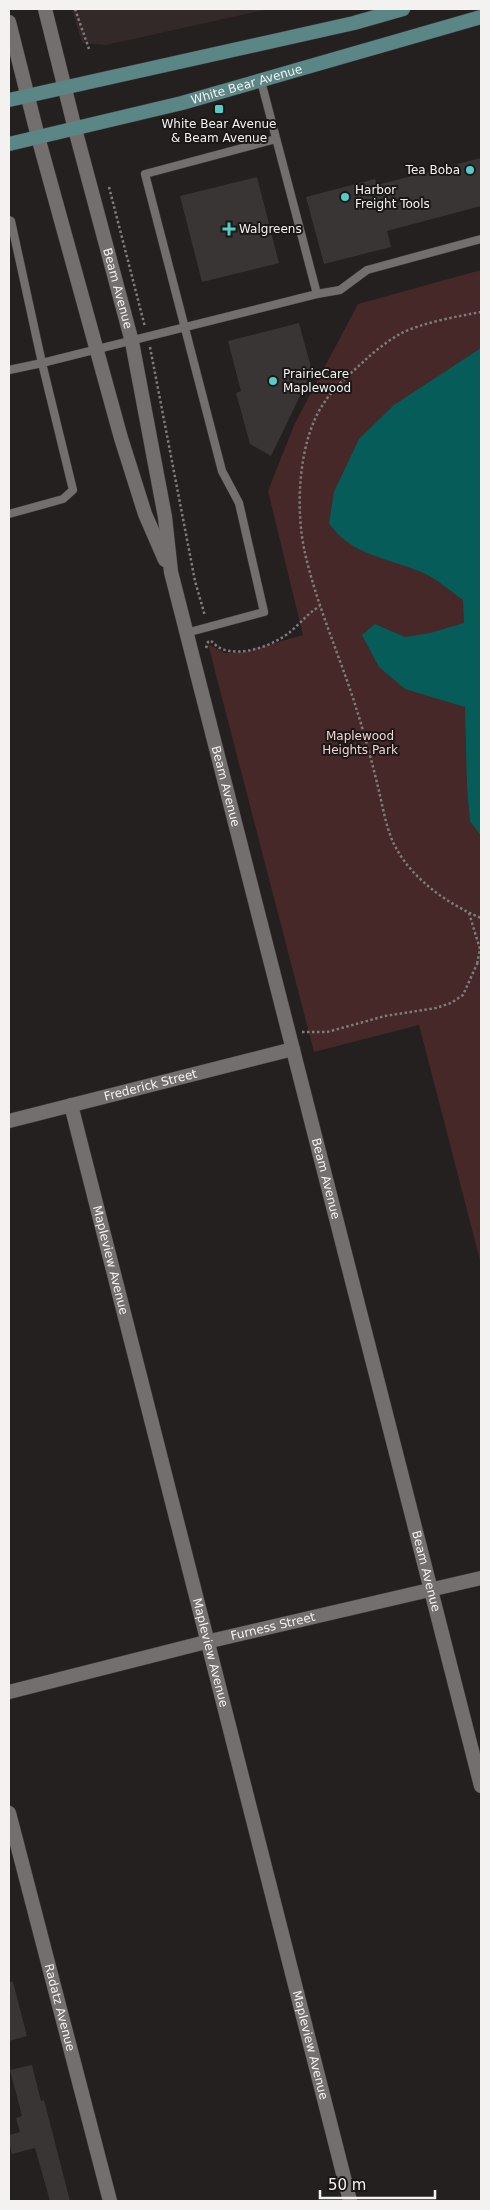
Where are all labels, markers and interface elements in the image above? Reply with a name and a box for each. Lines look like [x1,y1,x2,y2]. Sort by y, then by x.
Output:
street label: White Bear Avenue [189,62,304,107]
marker: White Bear Avenue & Beam Avenue [213,103,225,115]
place label: White Bear Avenue & Beam Avenue [161,117,277,145]
place label: Tea Boba [405,163,460,177]
marker: Tea Boba [464,164,476,176]
place label: Harbor Freight Tools [355,183,430,211]
marker: Harbor Freight Tools [339,191,351,203]
place label: Walgreens [239,222,302,236]
marker: Walgreens [223,223,235,235]
street label: Beam Avenue [100,246,135,330]
place label: PrairieCare Maplewood [283,367,351,395]
marker: PrairieCare Maplewood [267,375,279,387]
park label: Maplewood Heights Park [322,729,398,757]
street label: Beam Avenue [209,744,243,828]
street label: Frederick Street [103,1067,199,1104]
street label: Beam Avenue [309,1137,343,1221]
street label: Mapleview Avenue [90,1204,131,1316]
street label: Beam Avenue [409,1529,443,1613]
street label: Mapleview Avenue [190,1596,231,1709]
street label: Furness Street [229,1610,317,1643]
street label: Radatz Avenue [42,1962,78,2053]
street label: Mapleview Avenue [290,1989,331,2101]
scale bar [320,2168,435,2200]
text: 50 m [328,2176,366,2194]

